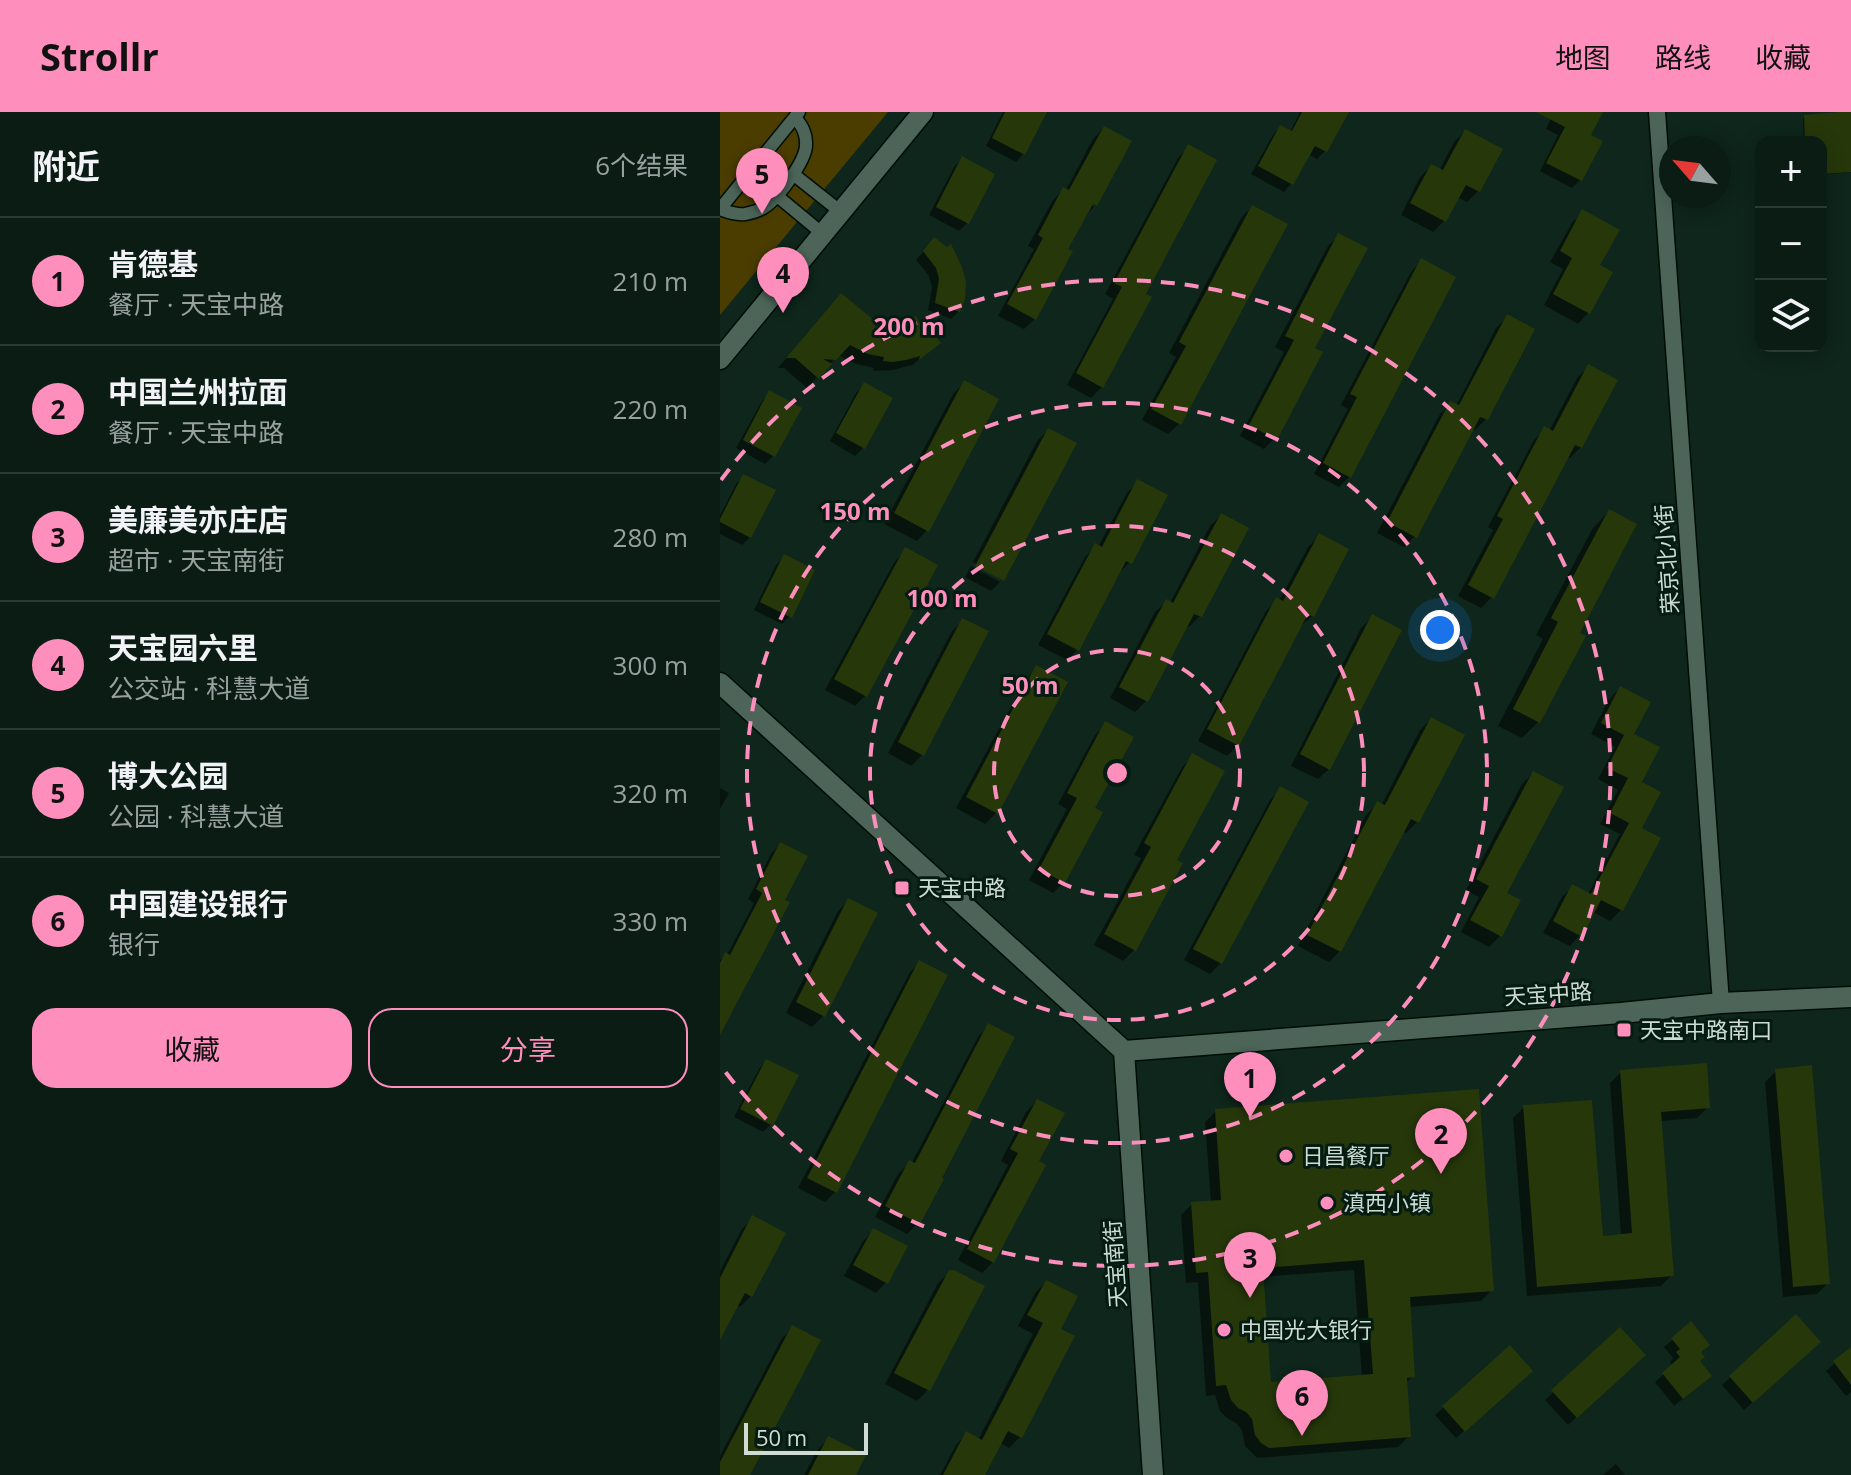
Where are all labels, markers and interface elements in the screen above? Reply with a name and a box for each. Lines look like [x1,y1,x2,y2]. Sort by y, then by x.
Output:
text: Strollr [40,30,159,82]
text: 地图 [1555,38,1611,76]
text: 路线 [1655,38,1711,76]
text: 收藏 [1755,38,1811,76]
north arrow [1659,136,1731,208]
map controls [1755,136,1827,352]
button: + [1755,136,1827,208]
text: 附近 [32,143,100,189]
text: 6个结果 [595,147,688,183]
pin: 5 [736,148,788,214]
button: − [1755,208,1827,280]
text: 肯德基 [108,243,198,284]
pin: 4 [757,247,809,313]
text: 1 [51,263,65,299]
text: 210 m [613,263,688,299]
button: layers [1755,280,1827,352]
text: 餐厅 · 天宝中路 [108,286,284,322]
text: 200 m [874,309,944,342]
text: 中国兰州拉面 [108,371,288,412]
text: 2 [51,391,65,427]
text: 220 m [613,391,688,427]
text: 餐厅 · 天宝中路 [108,414,284,450]
text: 150 m [820,494,890,527]
text: 美廉美亦庄店 [108,499,288,540]
street label: 荣京北小街 [1647,503,1685,615]
text: 3 [51,519,65,555]
text: 280 m [613,519,688,555]
text: 超市 · 天宝南街 [108,542,284,578]
text: 100 m [907,581,977,614]
your location [1420,610,1460,650]
text: 天宝园六里 [108,627,258,668]
text: 4 [51,647,65,683]
text: 300 m [613,647,688,683]
text: 50 m [1001,668,1059,701]
text: 公交站 · 科慧大道 [108,670,310,706]
text: 博大公园 [108,755,228,796]
centre of rings [1103,759,1131,787]
text: 5 [51,775,65,811]
text: 320 m [613,775,688,811]
text: 公园 · 科慧大道 [108,798,284,834]
place label: 天宝中路 [918,872,1006,902]
marker: 天宝中路 [893,879,911,897]
text: 中国建设银行 [108,883,288,924]
text: 6 [51,903,65,939]
text: 330 m [613,903,688,939]
text: 银行 [108,926,160,962]
street label: 天宝中路 [1503,975,1593,1011]
button: 收藏 [32,1008,352,1088]
button: 分享 [368,1008,688,1088]
place label: 天宝中路南口 [1640,1014,1772,1044]
marker: 天宝中路南口 [1615,1021,1633,1039]
pin: 1 [1224,1052,1276,1118]
pin: 2 [1415,1108,1467,1174]
place label: 日昌餐厅 [1302,1140,1390,1170]
marker: 日昌餐厅 [1277,1147,1295,1165]
place label: 滇西小镇 [1343,1187,1431,1217]
marker: 滇西小镇 [1318,1194,1336,1212]
street label: 天宝南街 [1096,1219,1132,1309]
pin: 3 [1224,1232,1276,1298]
place label: 中国光大银行 [1240,1314,1372,1344]
marker: 中国光大银行 [1215,1321,1233,1339]
pin: 6 [1276,1370,1328,1436]
scale bar [744,1419,868,1455]
text: 50 m [756,1422,807,1452]

